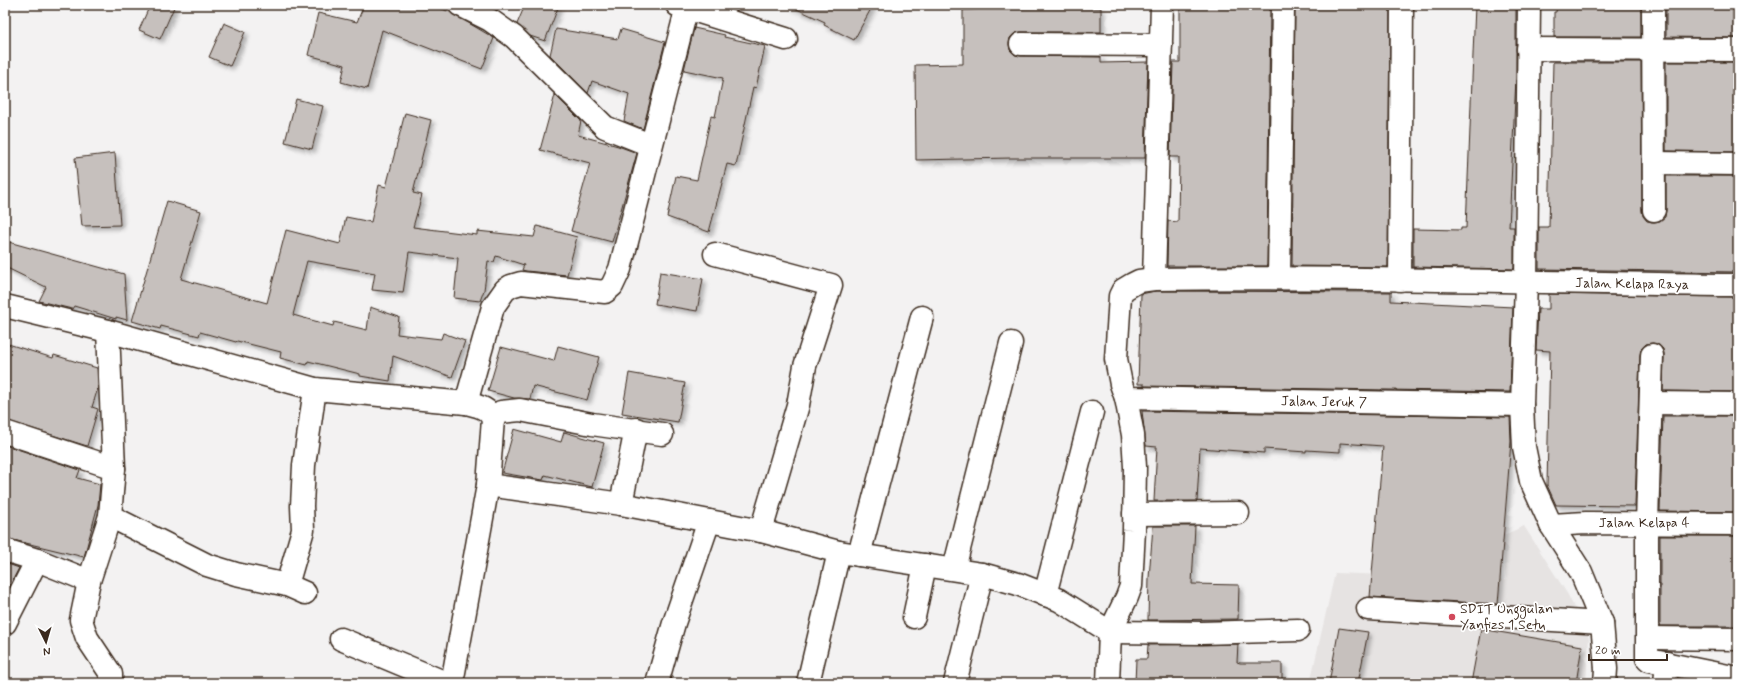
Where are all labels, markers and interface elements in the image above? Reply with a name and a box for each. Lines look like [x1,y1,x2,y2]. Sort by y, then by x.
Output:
street label: Jalan Kelapa Raya [1575,274,1689,294]
street label: Jalan Jeruk 7 [1281,392,1368,412]
street label: Jalan Kelapa 4 [1598,514,1690,532]
place label: SDIT Unggulan Yanfizs 1 Setu [1460,600,1553,634]
marker: SDIT Unggulan Yanfizs 1 Setu [1447,612,1457,622]
north arrow [26,622,66,662]
scale bar [1589,636,1667,662]
text: 20 m [1595,643,1621,659]
text: N [43,644,51,658]

